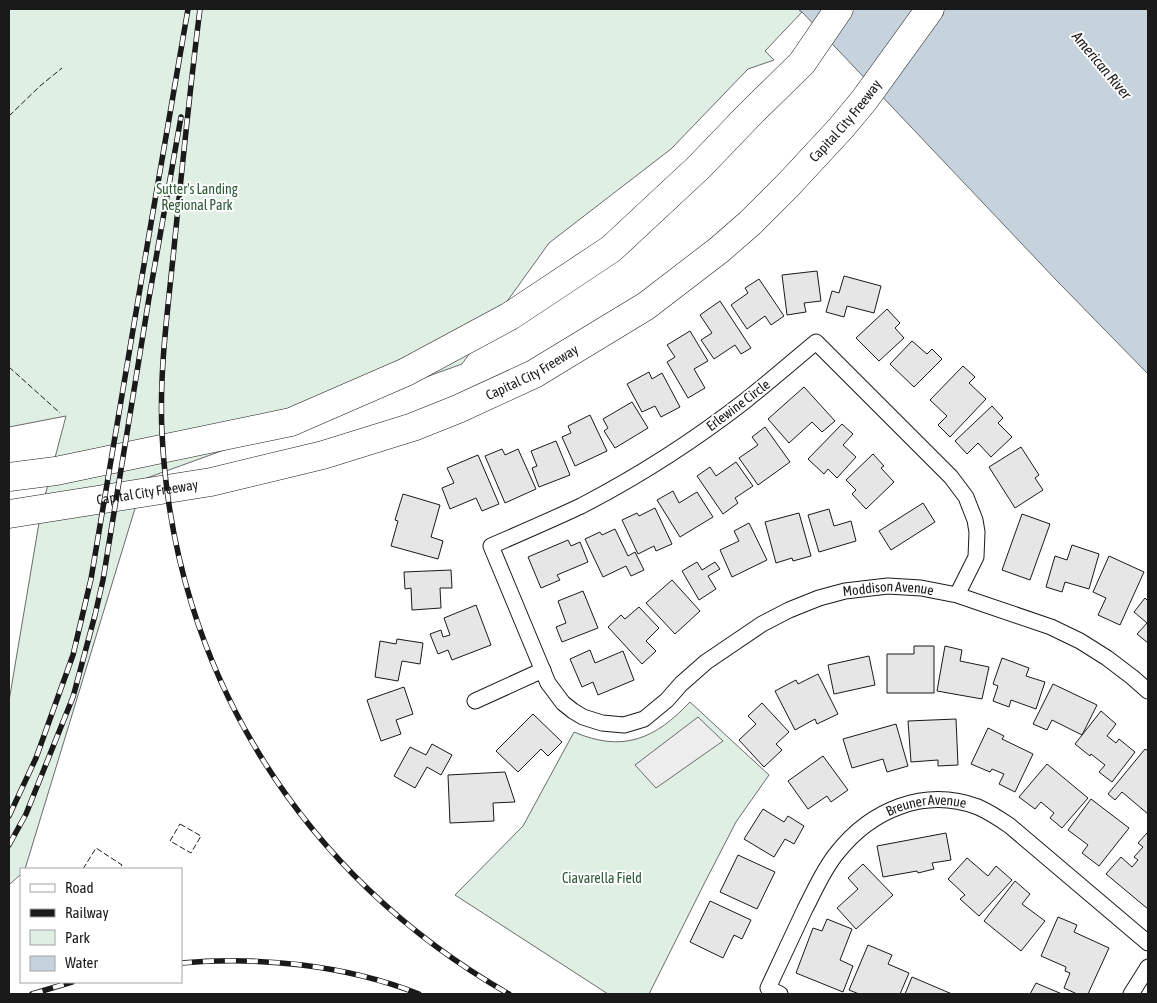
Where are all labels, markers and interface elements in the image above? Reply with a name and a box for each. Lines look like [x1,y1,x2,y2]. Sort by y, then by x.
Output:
water label: American River [1068,27,1136,103]
street label: Capital City Freeway [806,76,884,165]
park label: Sutter's Landing Regional Park [156,181,238,213]
street label: Capital City Freeway [483,341,581,403]
street label: Erlewine Circle [703,376,773,434]
street label: Capital City Freeway [95,476,199,508]
street label: Moddison Avenue [842,578,935,599]
street label: Breuner Avenue [883,792,968,819]
legend [20,868,182,983]
park label: Ciavarella Field [562,870,642,886]
text: Road [65,879,94,896]
text: Railway [65,904,109,921]
text: Park [65,929,90,946]
text: Water [65,954,98,971]

